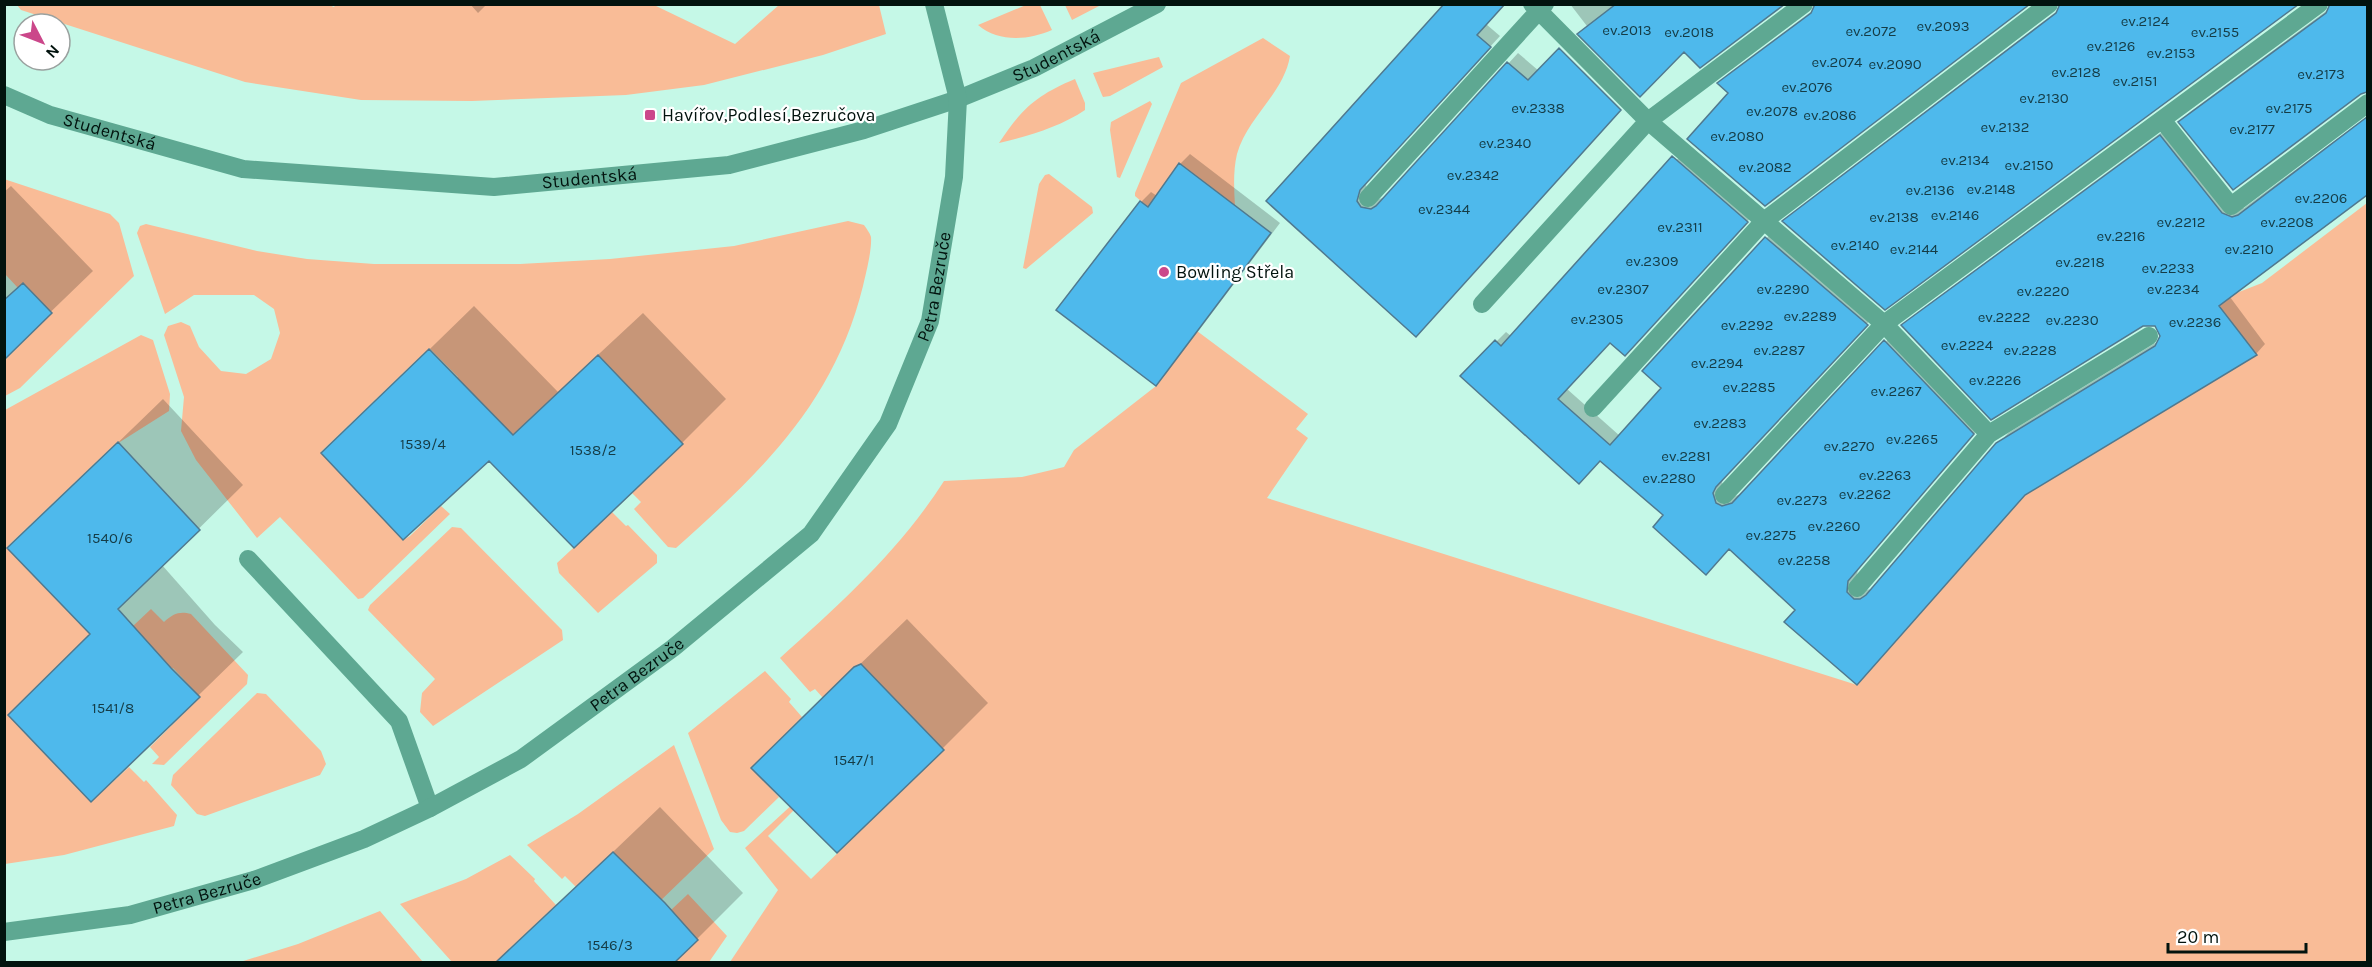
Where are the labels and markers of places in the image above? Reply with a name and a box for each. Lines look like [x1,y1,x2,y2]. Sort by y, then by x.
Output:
place label: Havířov,Podlesí,Bezručova [662,104,875,126]
marker: Havířov,Podlesí,Bezručova [643,108,657,122]
place label: Bowling Střela [1176,261,1294,283]
marker: Bowling Střela [1157,265,1171,279]

